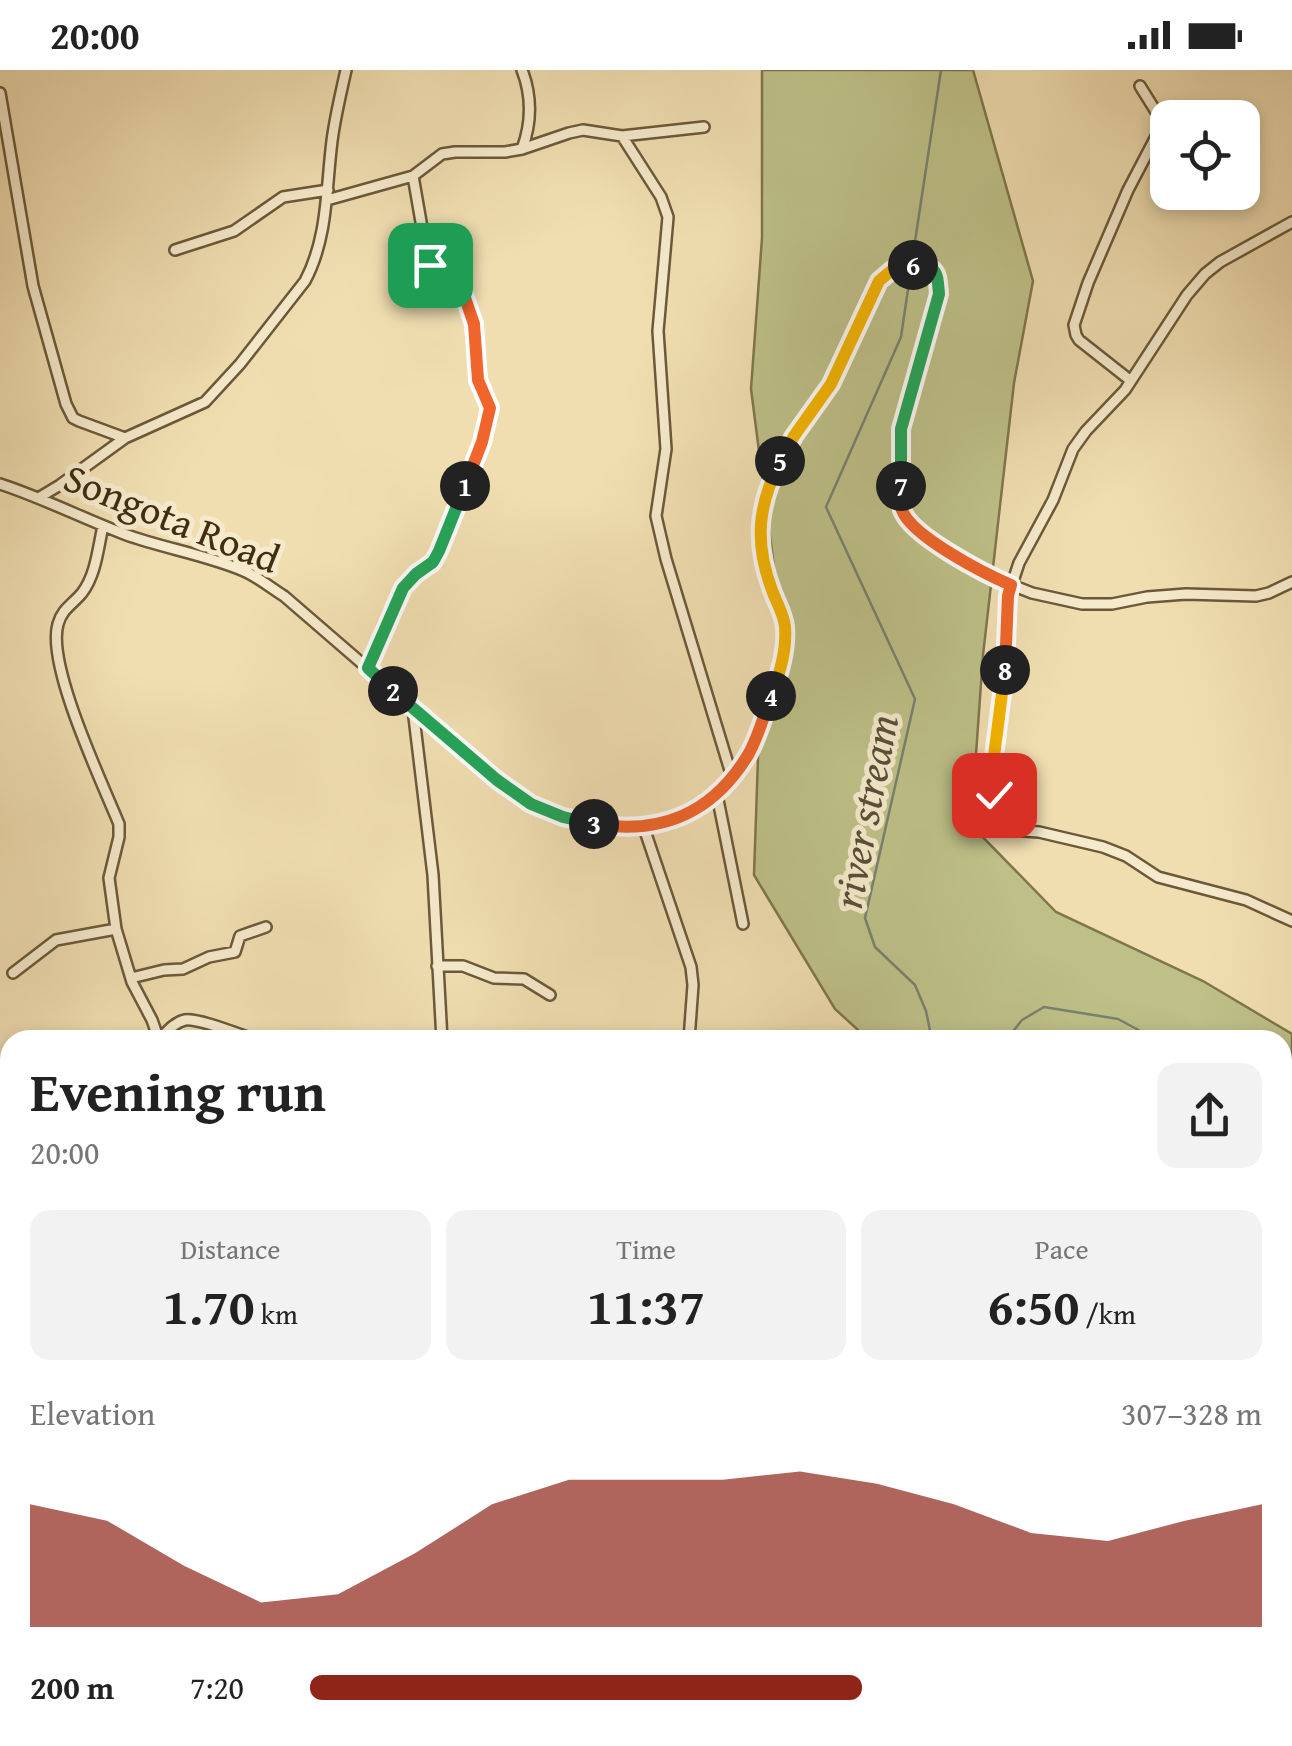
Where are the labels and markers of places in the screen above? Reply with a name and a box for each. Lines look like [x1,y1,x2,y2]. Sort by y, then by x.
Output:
pin [388,223,473,308]
pin: 6 [888,240,938,290]
pin: 5 [755,436,805,486]
pin: 1 [440,461,490,511]
pin: 7 [876,461,926,511]
pin: 8 [980,645,1030,695]
pin: 2 [368,666,418,716]
pin: 4 [746,671,796,721]
pin [952,753,1037,838]
pin: 3 [569,799,619,849]

